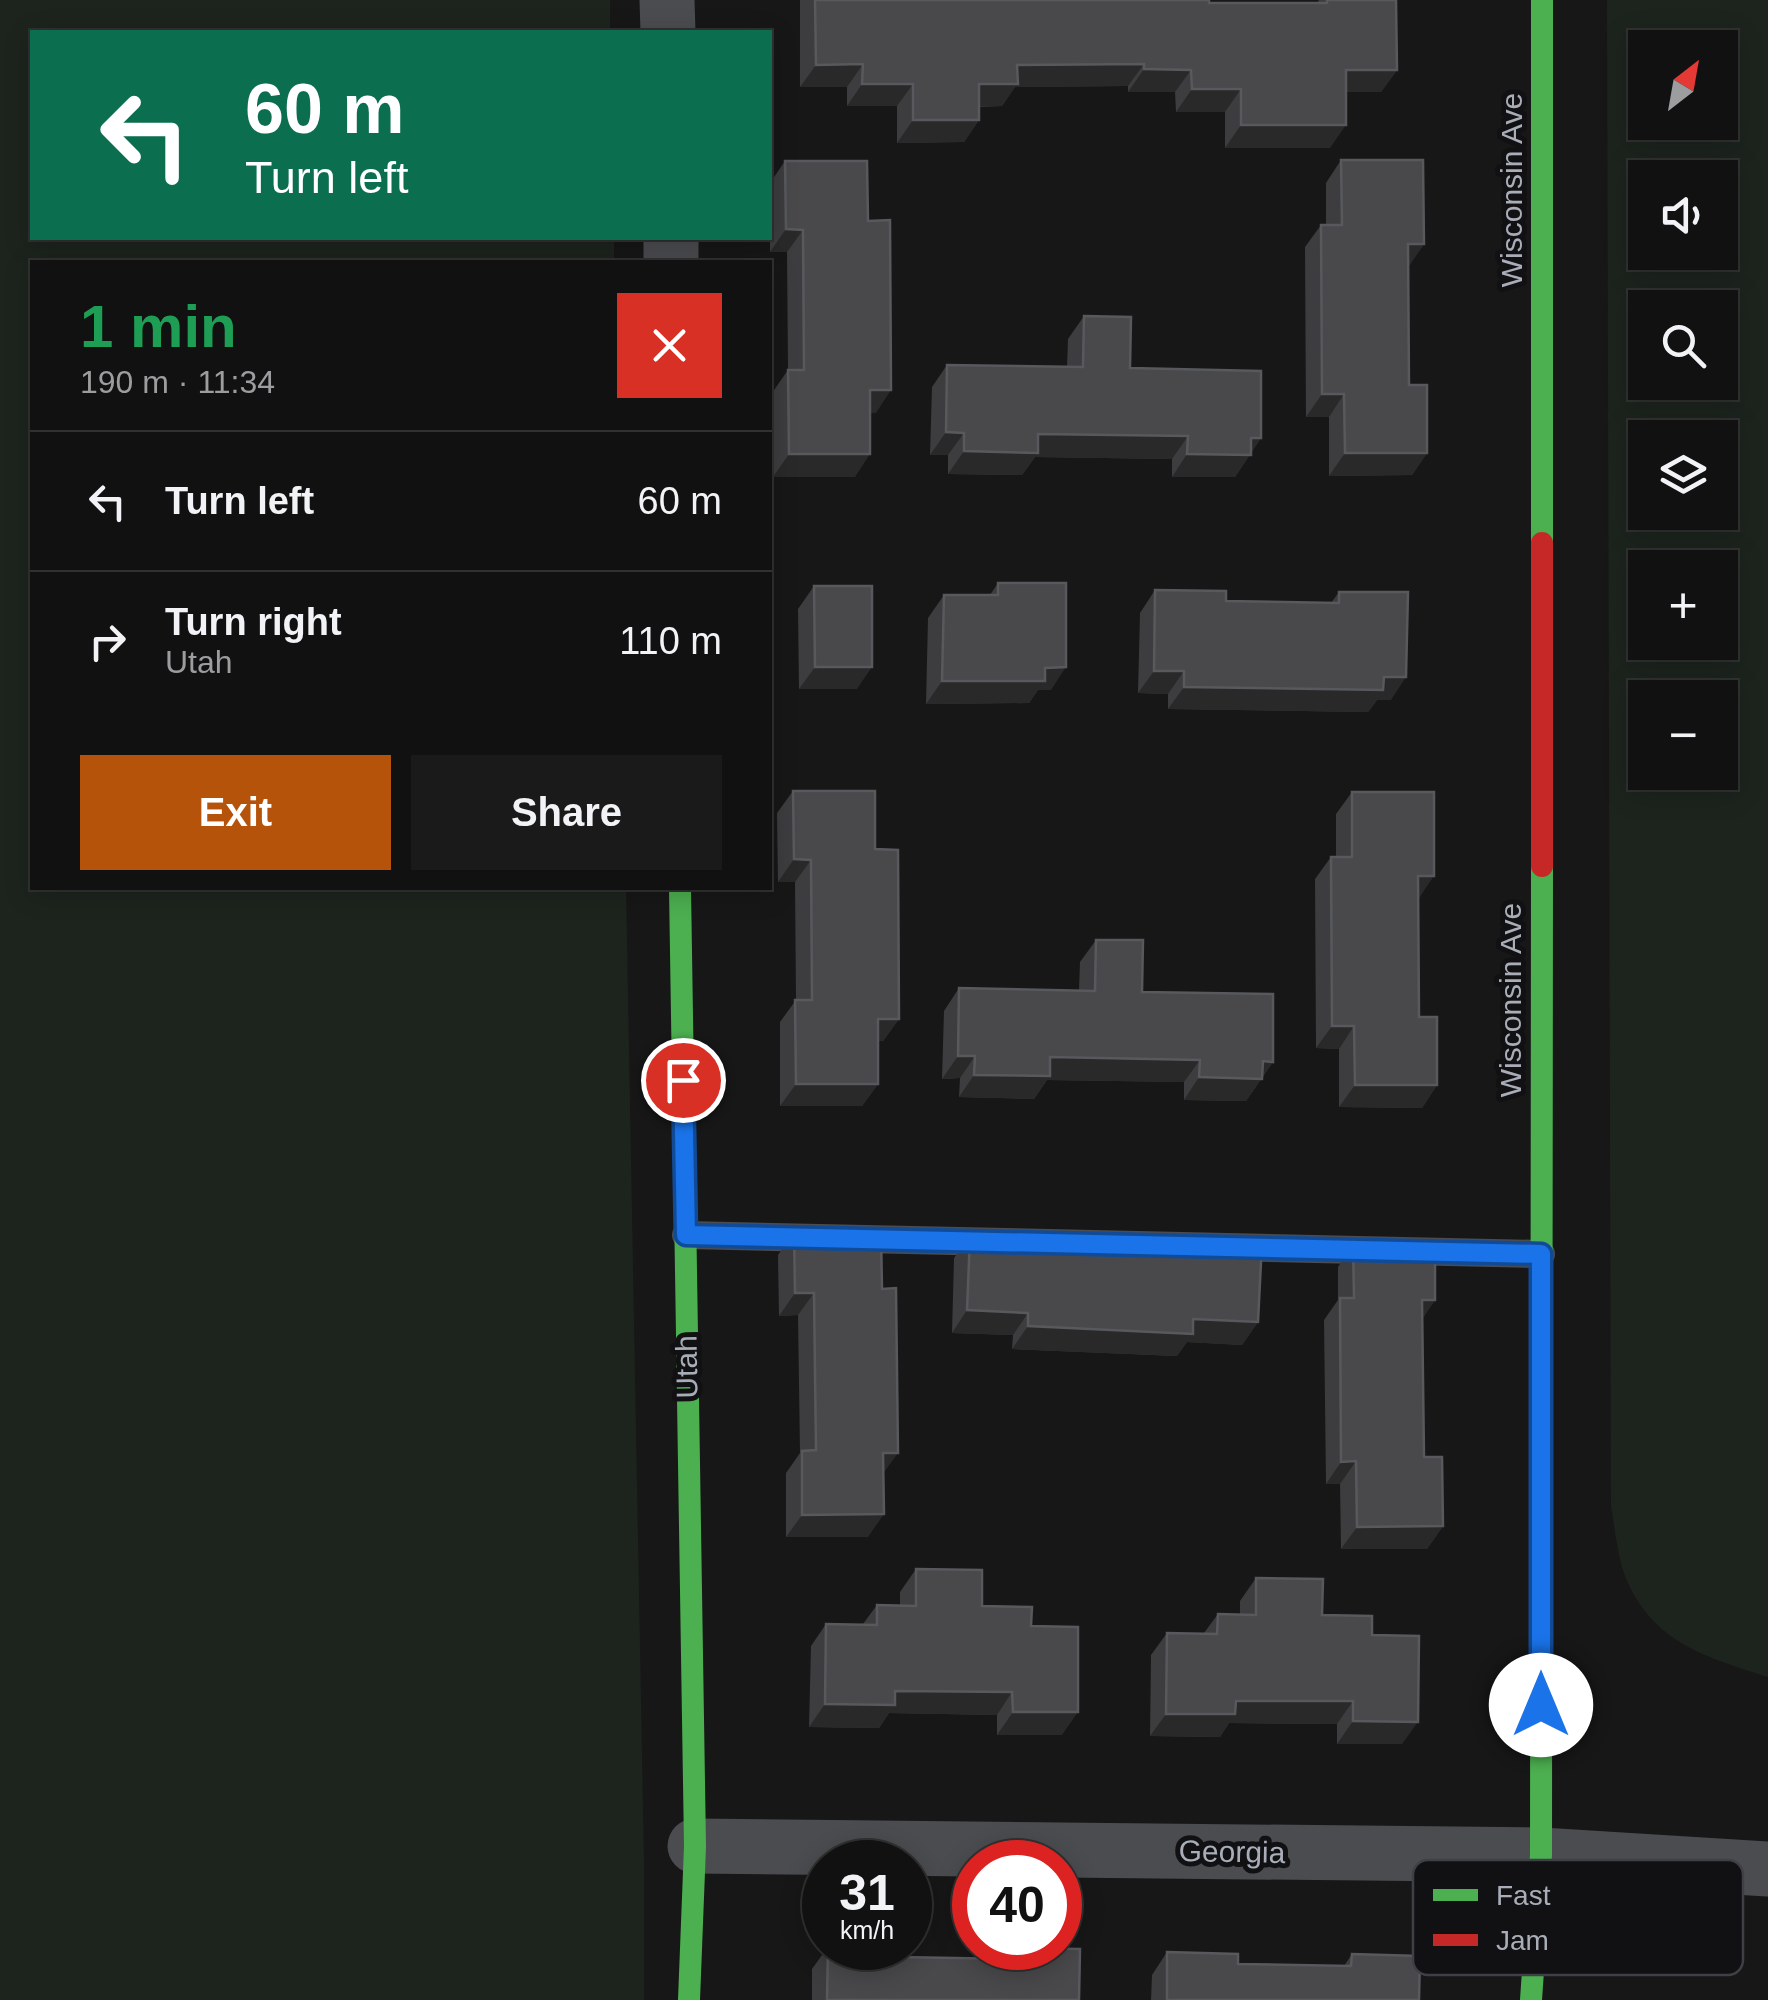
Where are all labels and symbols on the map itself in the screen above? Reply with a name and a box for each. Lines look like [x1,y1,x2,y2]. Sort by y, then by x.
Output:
north arrow [1628,30,1738,140]
street label: Wisconsin Ave [1495,93,1528,287]
street label: Wisconsin Ave [1494,903,1527,1097]
pin [641,1038,726,1123]
street label: Utah [669,1335,704,1399]
position arrow [1489,1653,1593,1757]
street label: Georgia [1178,1834,1286,1869]
speed limit sign: 40 [952,1840,1082,1970]
legend [1413,1860,1743,1975]
text: Fast [1496,1880,1551,1911]
text: Jam [1496,1925,1549,1956]

